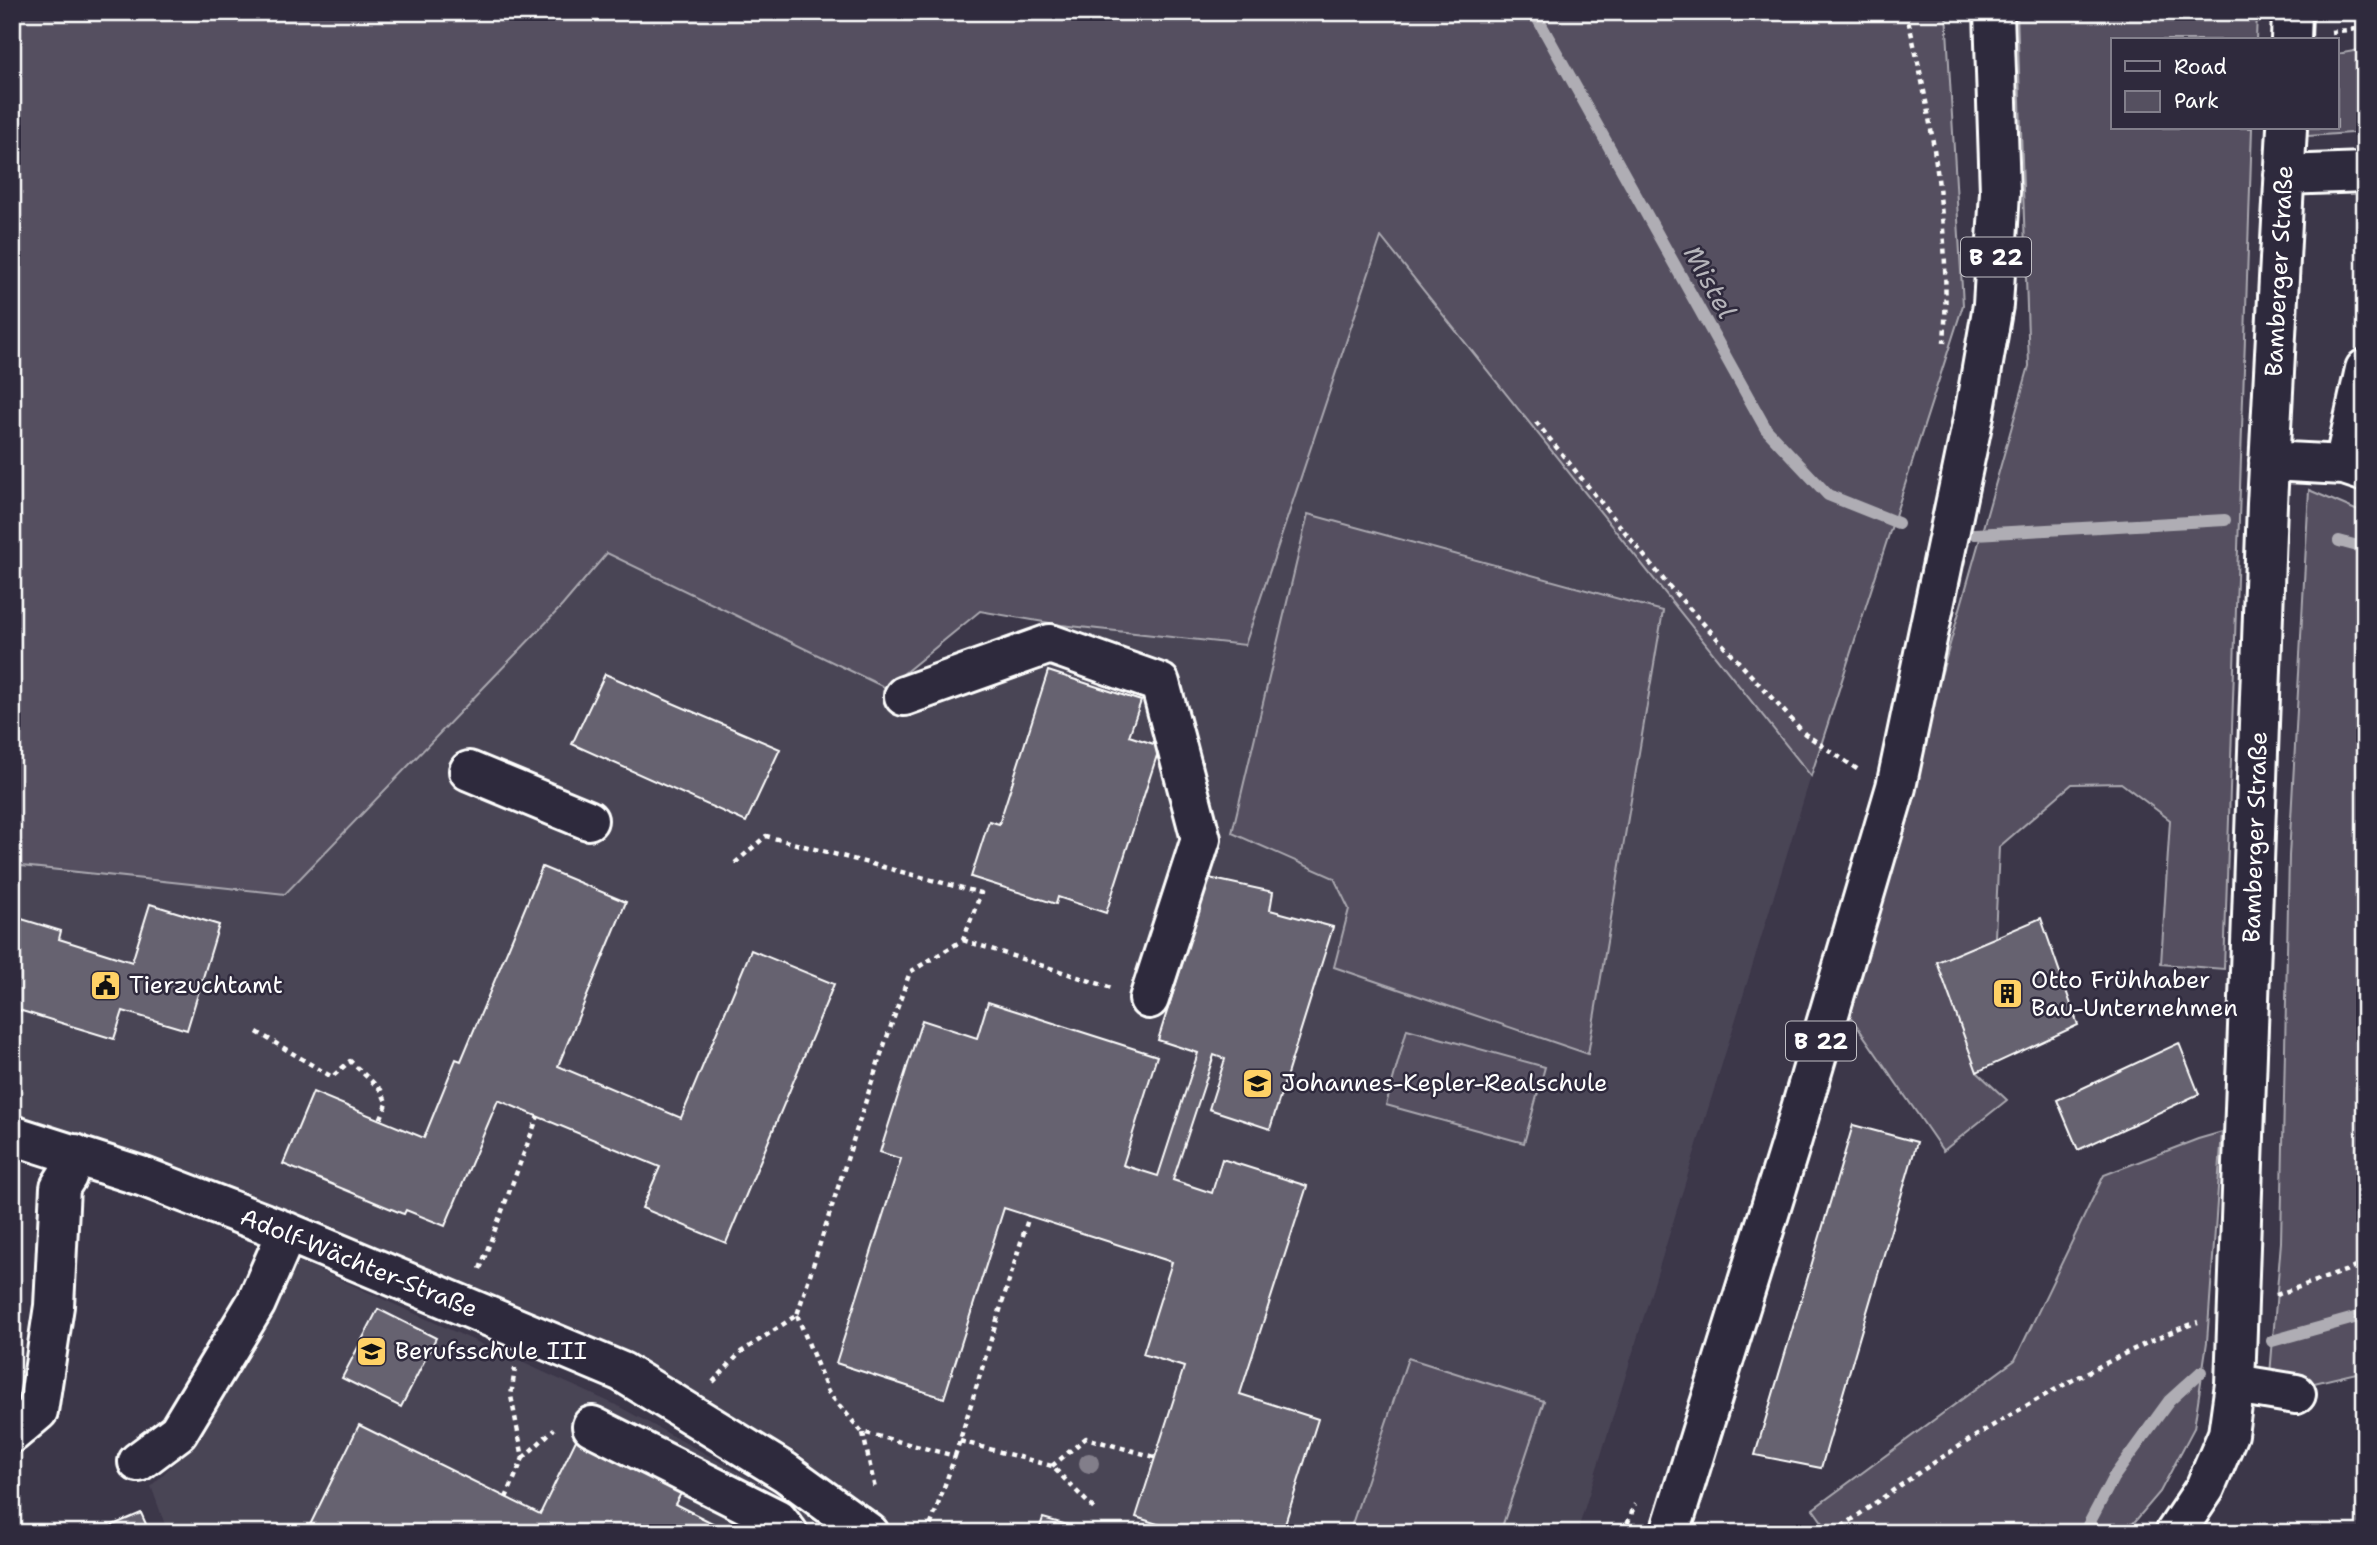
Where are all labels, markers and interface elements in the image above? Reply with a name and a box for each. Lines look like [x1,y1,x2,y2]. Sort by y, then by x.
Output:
legend [2111,38,2338,130]
text: Road [2174,53,2227,81]
text: Park [2174,87,2219,115]
street label: Bamberger Straße [2257,165,2301,377]
road number: B 22 [1961,238,2031,276]
water label: Mistel [1676,239,1745,325]
street label: Bamberger Straße [2235,731,2275,943]
place label: Otto Frühhaber Bau-Unternehmen [2031,964,2238,1024]
public building icon: Tierzuchtamt [89,968,123,1002]
place label: Tierzuchtamt [129,969,283,1001]
building icon: Otto Frühhaber Bau-Unternehmen [1991,977,2025,1011]
road number: B 22 [1786,1022,1856,1060]
school or university icon: Johannes-Kepler-Realschule [1241,1066,1275,1100]
place label: Johannes-Kepler-Realschule [1281,1067,1608,1099]
street label: Adolf-Wächter-Straße [236,1201,482,1325]
school or university icon: Berufsschule III [355,1334,389,1368]
place label: Berufsschule III [395,1335,587,1367]

